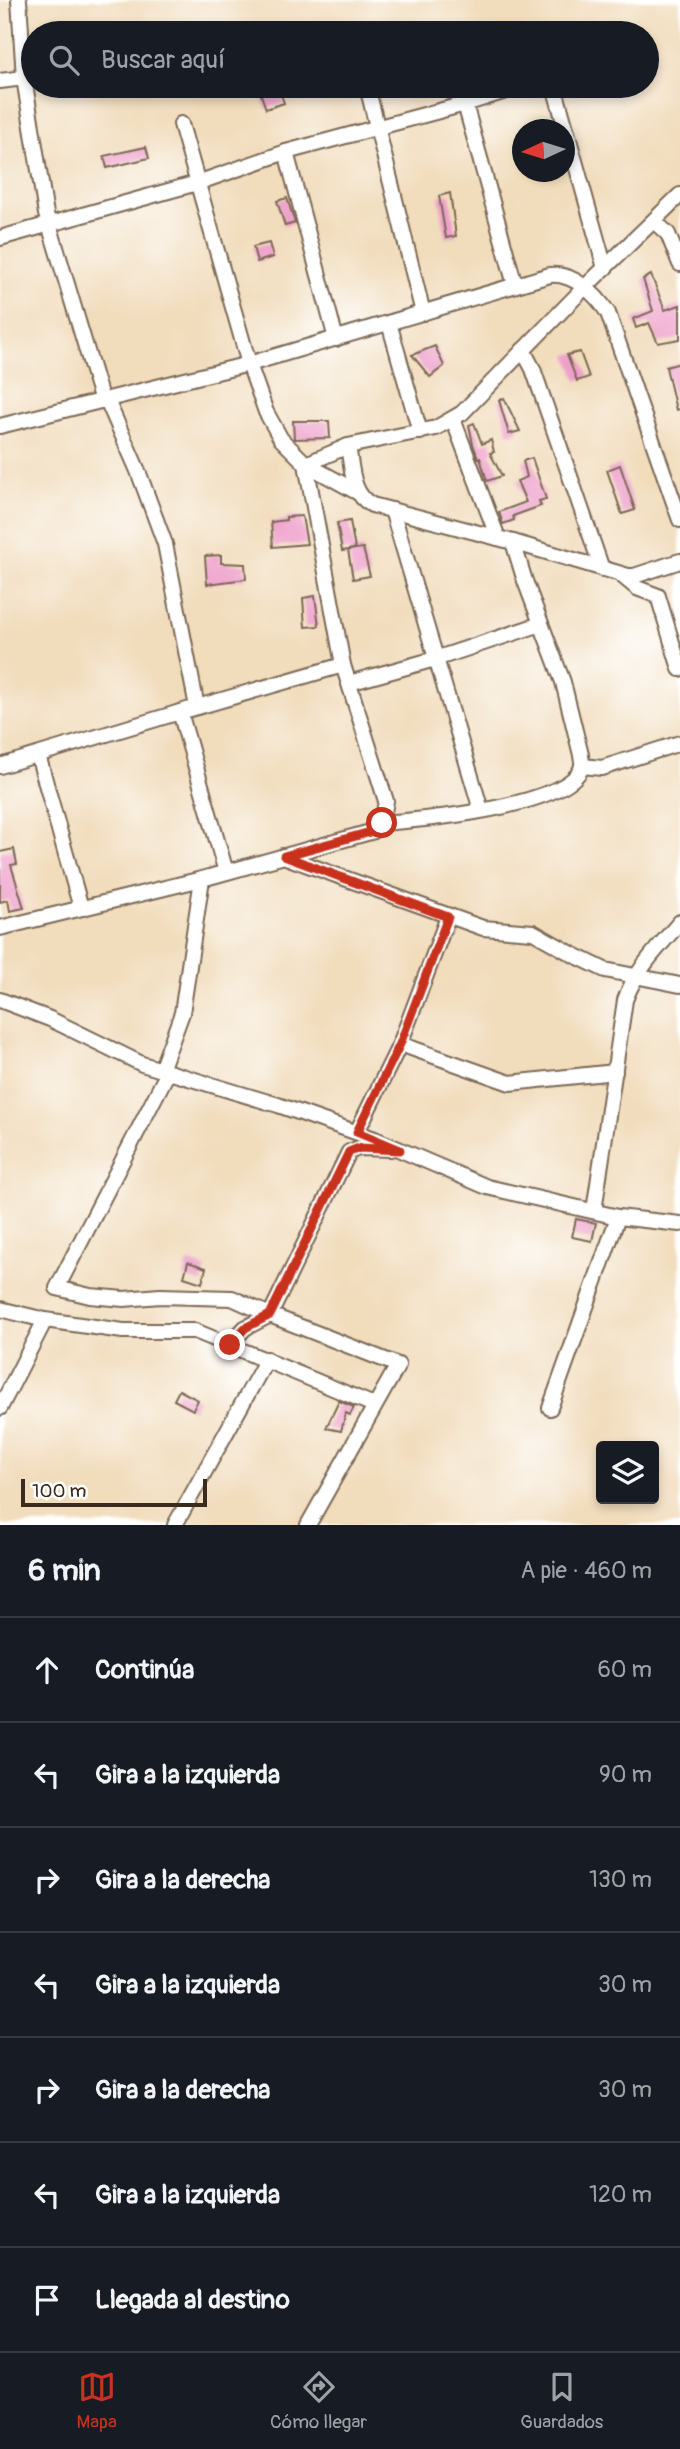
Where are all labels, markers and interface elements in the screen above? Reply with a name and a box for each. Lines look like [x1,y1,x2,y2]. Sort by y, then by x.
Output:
search box [21,21,659,98]
icon: search [45,41,83,79]
text: Buscar aquí [101,44,225,76]
north arrow [512,119,575,182]
route start [366,807,397,838]
route end [214,1329,245,1360]
map controls [596,1441,659,1504]
button: layers [596,1441,659,1504]
scale bar [21,1476,206,1508]
text: 100 m [32,1479,86,1503]
text: 6 min [28,1552,101,1589]
text: A pie · 460 m [521,1556,652,1585]
icon: ahead [28,1651,66,1689]
text: Continúa [95,1654,194,1686]
text: 60 m [597,1655,652,1684]
icon: left [28,1756,66,1794]
text: Gira a la izquierda [95,1759,280,1791]
text: 90 m [599,1760,652,1789]
icon: right [28,1861,66,1899]
text: Gira a la derecha [95,1864,270,1896]
text: 130 m [589,1865,652,1894]
icon: left [28,1966,66,2004]
text: Gira a la izquierda [95,1969,280,2001]
text: 30 m [598,1970,652,1999]
icon: right [28,2071,66,2109]
text: Gira a la derecha [95,2074,270,2106]
text: 30 m [598,2075,652,2104]
icon: left [28,2176,66,2214]
text: Gira a la izquierda [95,2179,280,2211]
text: 120 m [589,2180,652,2209]
icon: arrive [28,2281,66,2319]
text: Llegada al destino [95,2284,290,2316]
tab: Mapa [77,2368,117,2434]
tab: Cómo llegar [270,2368,367,2434]
tab: Guardados [520,2368,603,2434]

